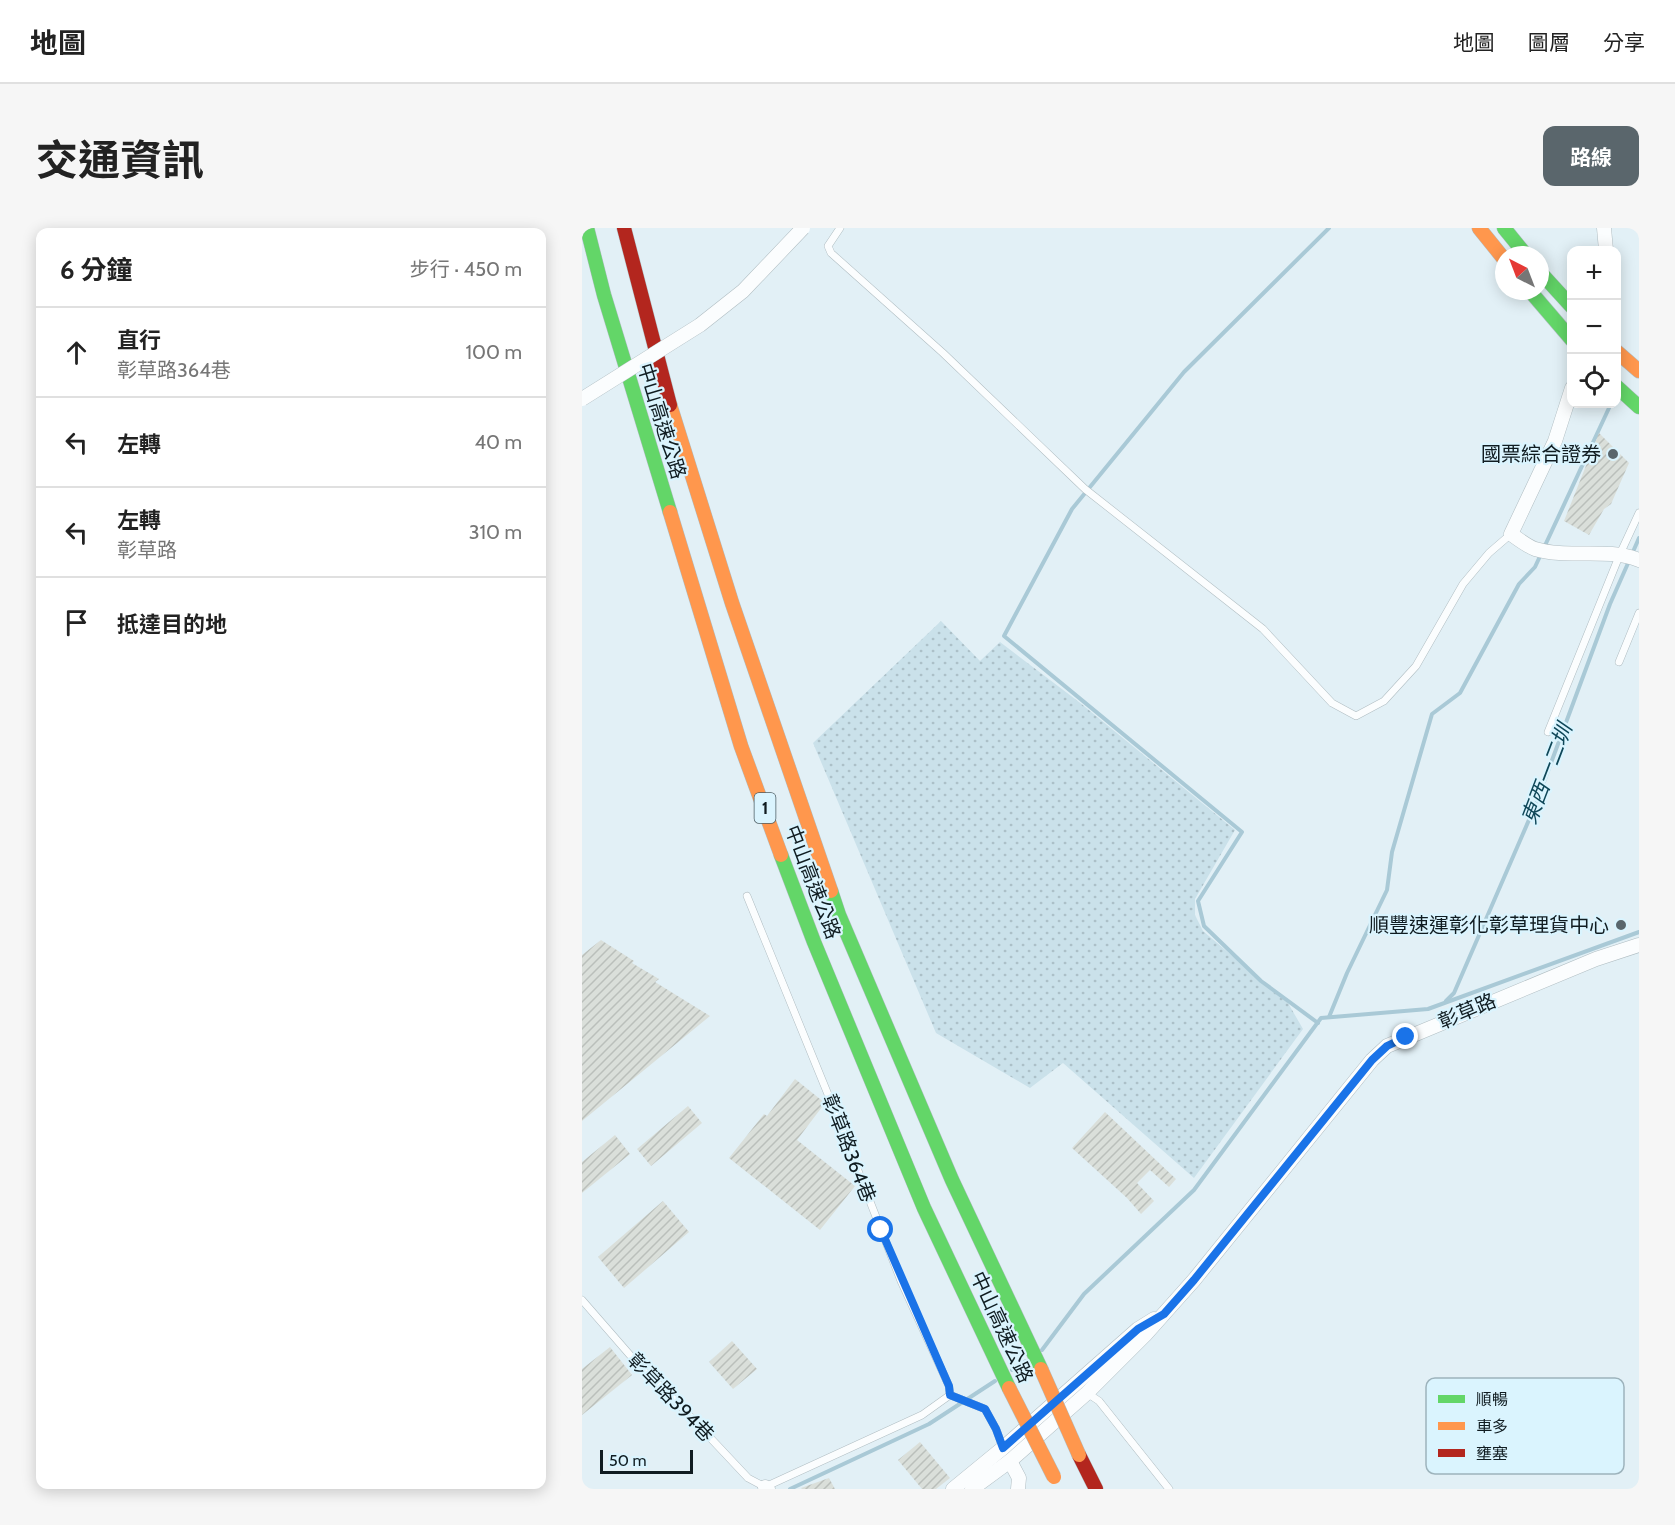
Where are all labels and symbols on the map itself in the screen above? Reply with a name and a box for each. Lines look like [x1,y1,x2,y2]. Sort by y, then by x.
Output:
north arrow [1495,246,1549,300]
street label: 中山高速公路 [633,360,691,482]
place label: 國票綜合證券 [1481,442,1601,466]
marker: 國票綜合證券 [1606,447,1620,461]
water label: 東西一二圳 [1516,718,1578,827]
road number: 1 [754,793,776,823]
street label: 中山高速公路 [780,822,846,942]
place label: 順豐速運彰化彰草理貨中心 [1369,913,1609,937]
marker: 順豐速運彰化彰草理貨中心 [1614,918,1628,932]
street label: 彰草路 [1435,988,1499,1034]
route end [1392,1023,1418,1049]
street label: 彰草路364巷 [817,1091,881,1205]
route start [867,1216,893,1242]
street label: 中山高速公路 [966,1268,1038,1386]
street label: 彰草路394巷 [623,1348,719,1446]
legend [1426,1378,1624,1474]
text: 順暢 [1476,1390,1508,1409]
text: 車多 [1476,1417,1508,1436]
text: 壅塞 [1476,1444,1508,1463]
scale bar [600,1447,693,1474]

